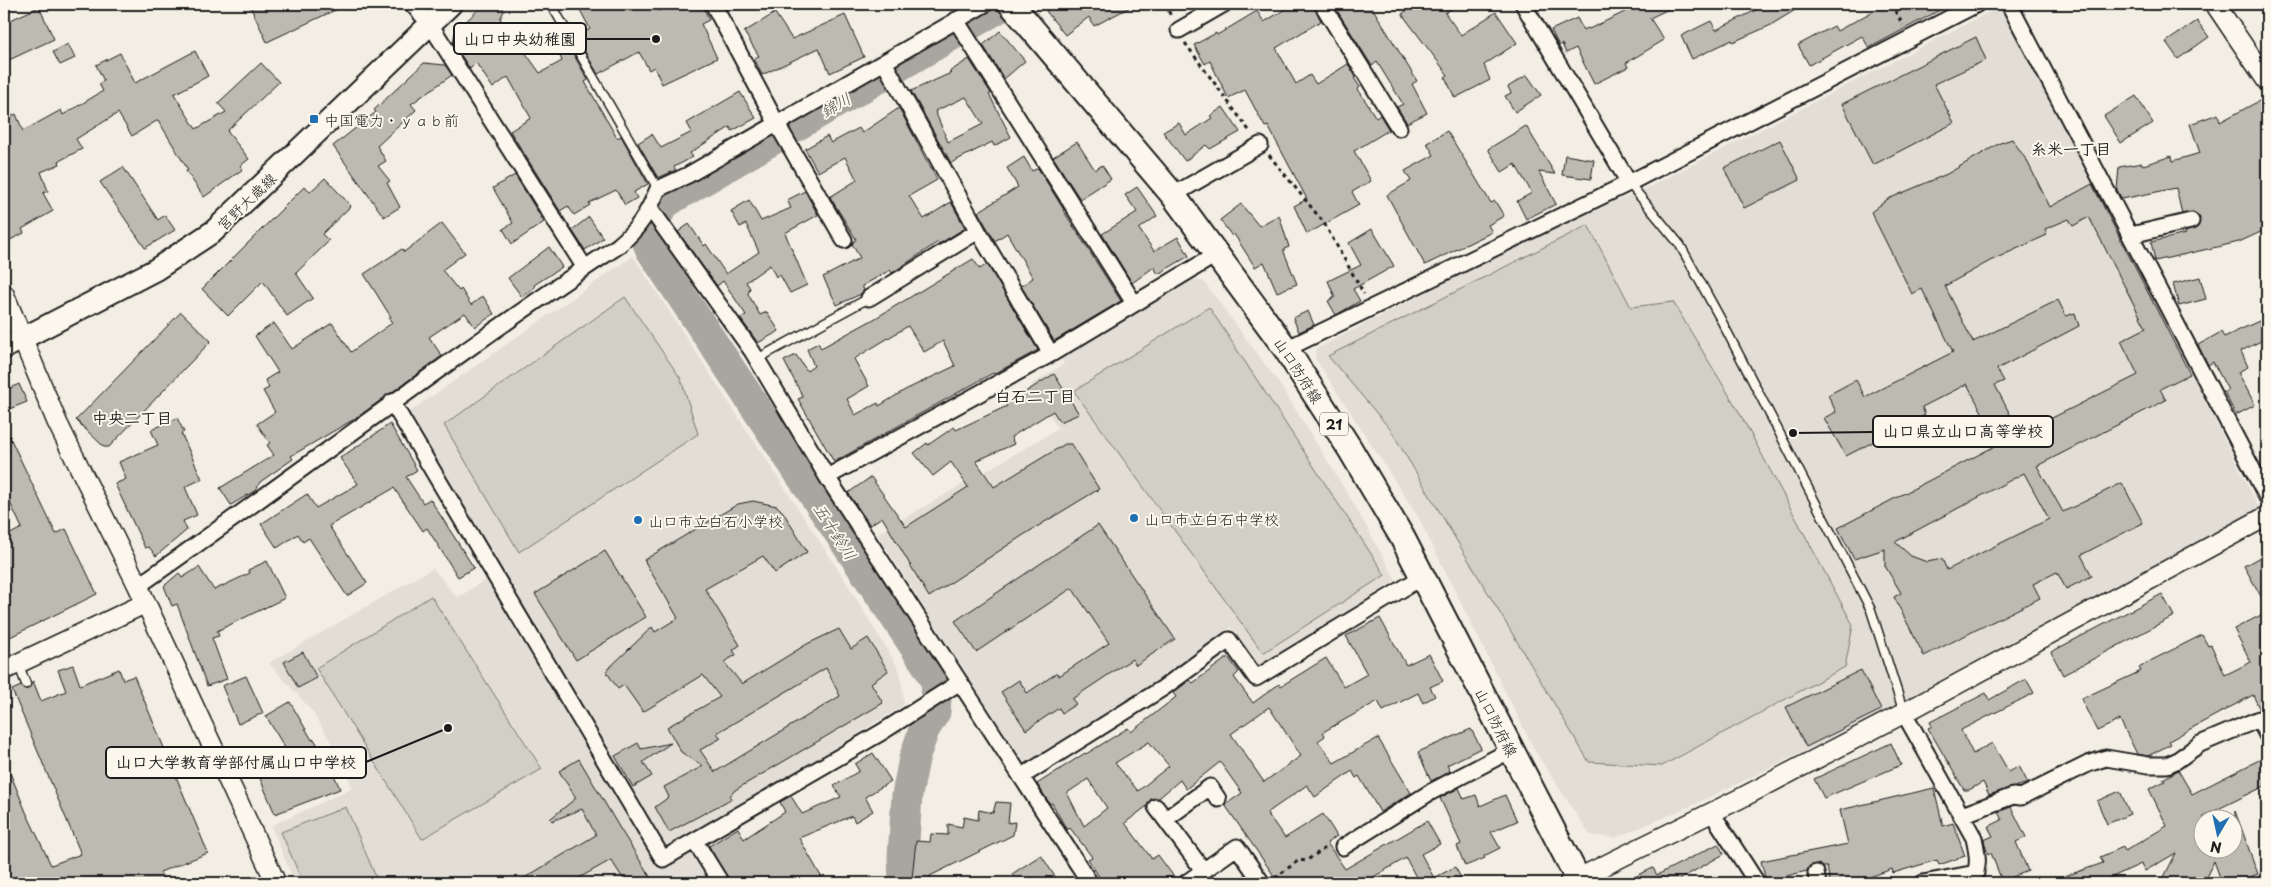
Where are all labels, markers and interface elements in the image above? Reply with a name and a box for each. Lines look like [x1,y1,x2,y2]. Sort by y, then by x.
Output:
callout: 山口中央幼稚園 [454,23,586,54]
text: 山口中央幼稚園 [464,26,576,50]
water label: 錦川 [815,86,855,122]
place label: 中国電力・ｙａｂ前 [324,108,459,131]
marker: 中国電力・ｙａｂ前 [308,113,320,125]
district label: 糸米一丁目 [2031,136,2111,160]
street label: 宮野大歳線 [211,167,281,235]
street label: 山口防府線 [1269,332,1329,408]
district label: 白石二丁目 [995,383,1075,407]
district label: 中央二丁目 [92,405,172,429]
road number: 21 [1320,412,1348,436]
callout: 山口県立山口高等学校 [1873,416,2053,447]
text: 山口県立山口高等学校 [1883,418,2043,442]
water label: 五十鈴川 [809,498,863,564]
place label: 山口市立白石中学校 [1144,507,1279,530]
place label: 山口市立白石小学校 [648,509,783,532]
marker: 山口市立白石中学校 [1128,512,1140,524]
marker: 山口市立白石小学校 [632,514,644,526]
street label: 山口防府線 [1470,683,1524,761]
callout: 山口大学教育学部付属山口中学校 [106,747,366,778]
text: 山口大学教育学部付属山口中学校 [116,749,356,773]
north arrow [2194,810,2244,860]
text: N [2209,836,2223,859]

